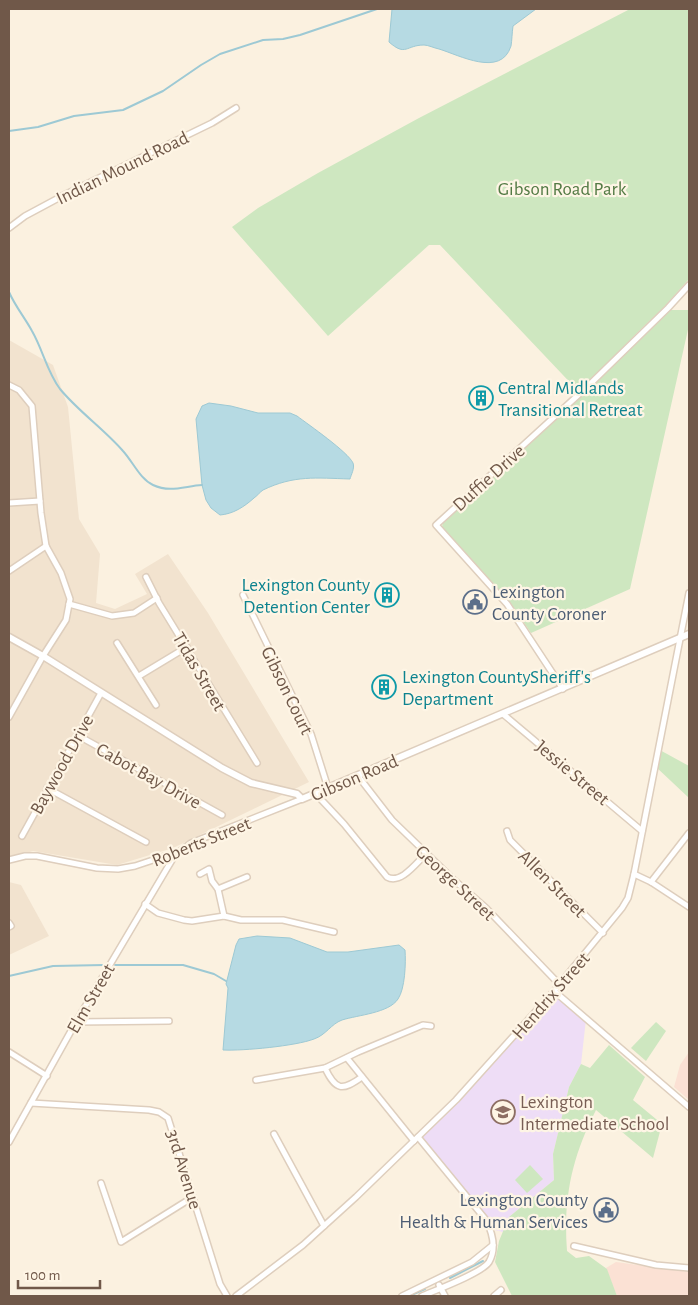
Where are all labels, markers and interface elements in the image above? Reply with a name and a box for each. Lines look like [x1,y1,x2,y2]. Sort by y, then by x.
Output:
street label: Indian Mound Road [53,128,192,209]
park label: Gibson Road Park [498,180,627,199]
place label: Central Midlands Transitional Retreat [498,379,643,420]
building icon: Central Midlands Transitional Retreat [468,385,494,411]
street label: Duffie Drive [449,441,529,515]
place label: Lexington County Detention Center [242,576,370,617]
building icon: Lexington County Detention Center [374,582,400,608]
place label: Lexington County Coroner [492,583,606,624]
public building icon: Lexington County Coroner [462,589,488,615]
street label: Tidas Street [169,629,229,714]
street label: Gibson Court [257,644,316,738]
place label: Lexington CountySheriff's Department [402,668,591,709]
building icon: Lexington CountySheriff's Department [371,674,397,700]
street label: Baywood Drive [27,712,97,818]
street label: Jessie Street [532,737,612,809]
street label: Cabot Bay Drive [93,740,204,813]
street label: Gibson Road [308,751,401,805]
street label: Roberts Street [149,814,254,871]
street label: George Street [412,842,498,924]
street label: Allen Street [515,847,589,921]
street label: Hendrix Street [509,949,594,1043]
street label: Elm Street [64,961,119,1037]
place label: Lexington Intermediate School [520,1093,669,1134]
school or university icon: Lexington Intermediate School [490,1099,516,1125]
street label: 3rd Avenue [162,1127,205,1212]
place label: Lexington County Health & Human Services [399,1191,588,1232]
public building icon: Lexington County Health & Human Services [593,1197,619,1223]
scale bar [18,1258,100,1290]
text: 100 m [25,1268,60,1283]

